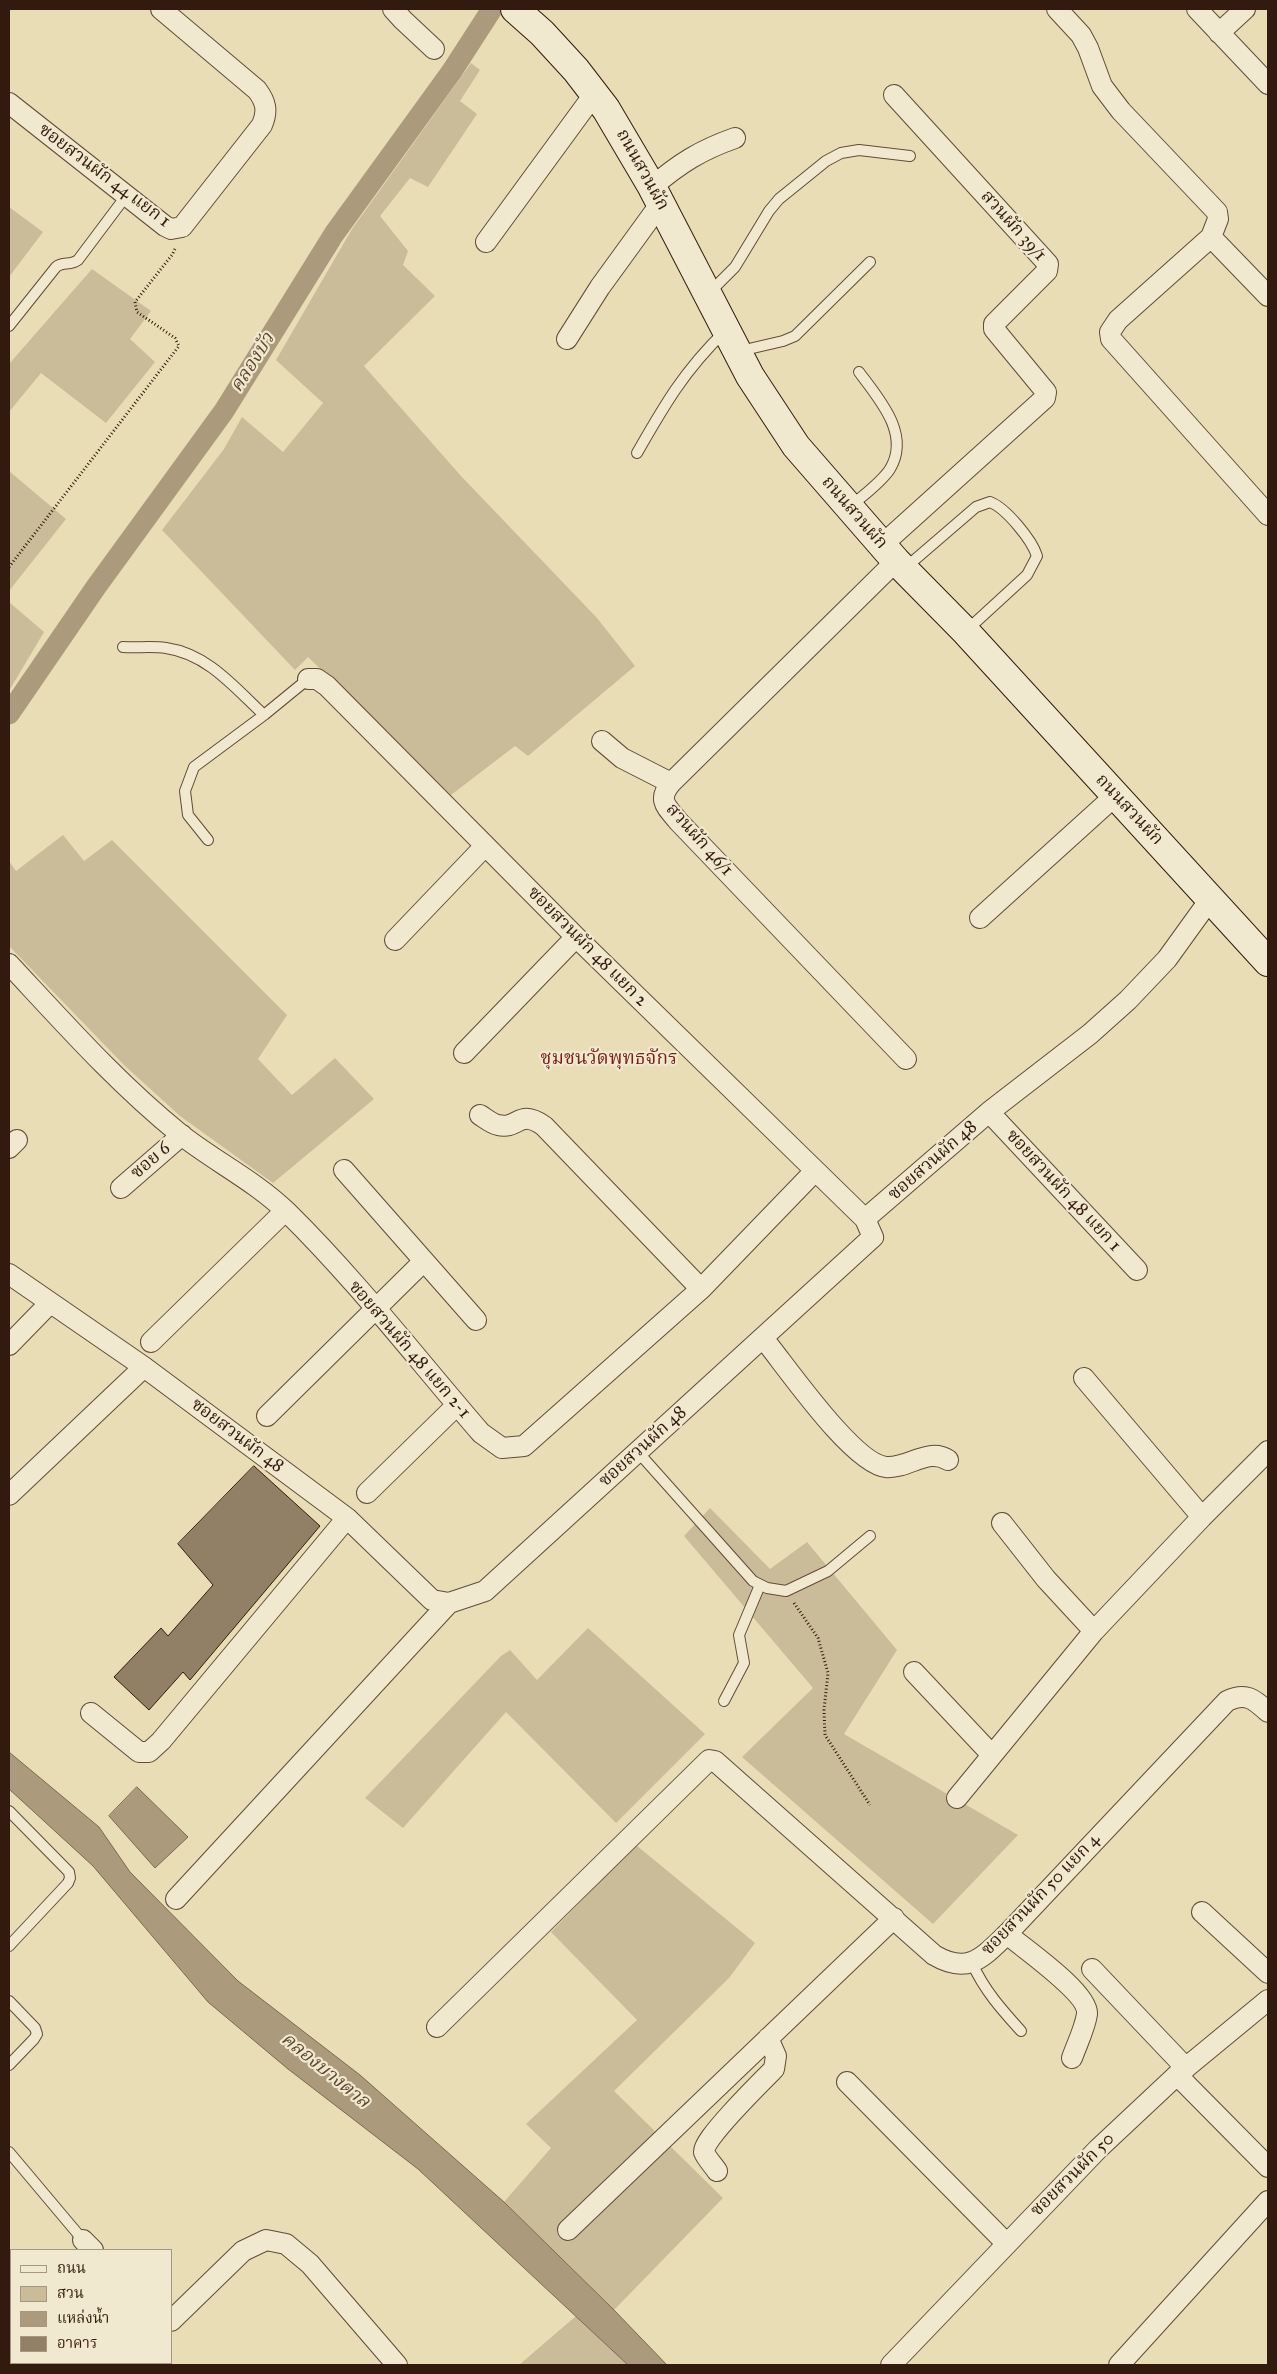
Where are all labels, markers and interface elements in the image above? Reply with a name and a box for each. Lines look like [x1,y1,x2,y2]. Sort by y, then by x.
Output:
street label: ซอยสวนผัก 44 แยก 1 [34,119,174,233]
street label: ถนนสวนผัก [611,126,673,214]
street label: สวนผัก 39/1 [976,186,1050,266]
water label: คลองบัว [226,329,280,397]
street label: ถนนสวนผัก [816,472,892,554]
street label: ถนนสวนผัก [1090,770,1168,850]
street label: สวนผัก 46/1 [661,799,737,881]
street label: ซอยสวนผัก 48 แยก 2 [523,883,651,1011]
district label: ชุมชนวัดพุทธจักร [540,1048,678,1070]
street label: ซอยสวนผัก 48 [884,1117,982,1205]
street label: ซอยสวนผัก 48 แยก 1 [1001,1126,1125,1256]
street label: ซอย 6 [127,1138,175,1184]
street label: ซอยสวนผัก 48 แยก 2-1 [343,1277,475,1423]
street label: ซอยสวนผัก 48 [186,1394,288,1478]
street label: ซอยสวนผัก 48 [595,1402,691,1492]
street label: ซอยสวนผัก 50 แยก 4 [977,1830,1105,1960]
water label: คลองบางตาล [276,2028,374,2114]
street label: ซอยสวนผัก 50 [1027,2129,1119,2221]
legend [10,2249,172,2364]
text: ถนน [57,2259,86,2277]
text: สวน [57,2284,84,2302]
text: แหล่งน้ำ [57,2309,109,2327]
text: อาคาร [57,2334,97,2352]

